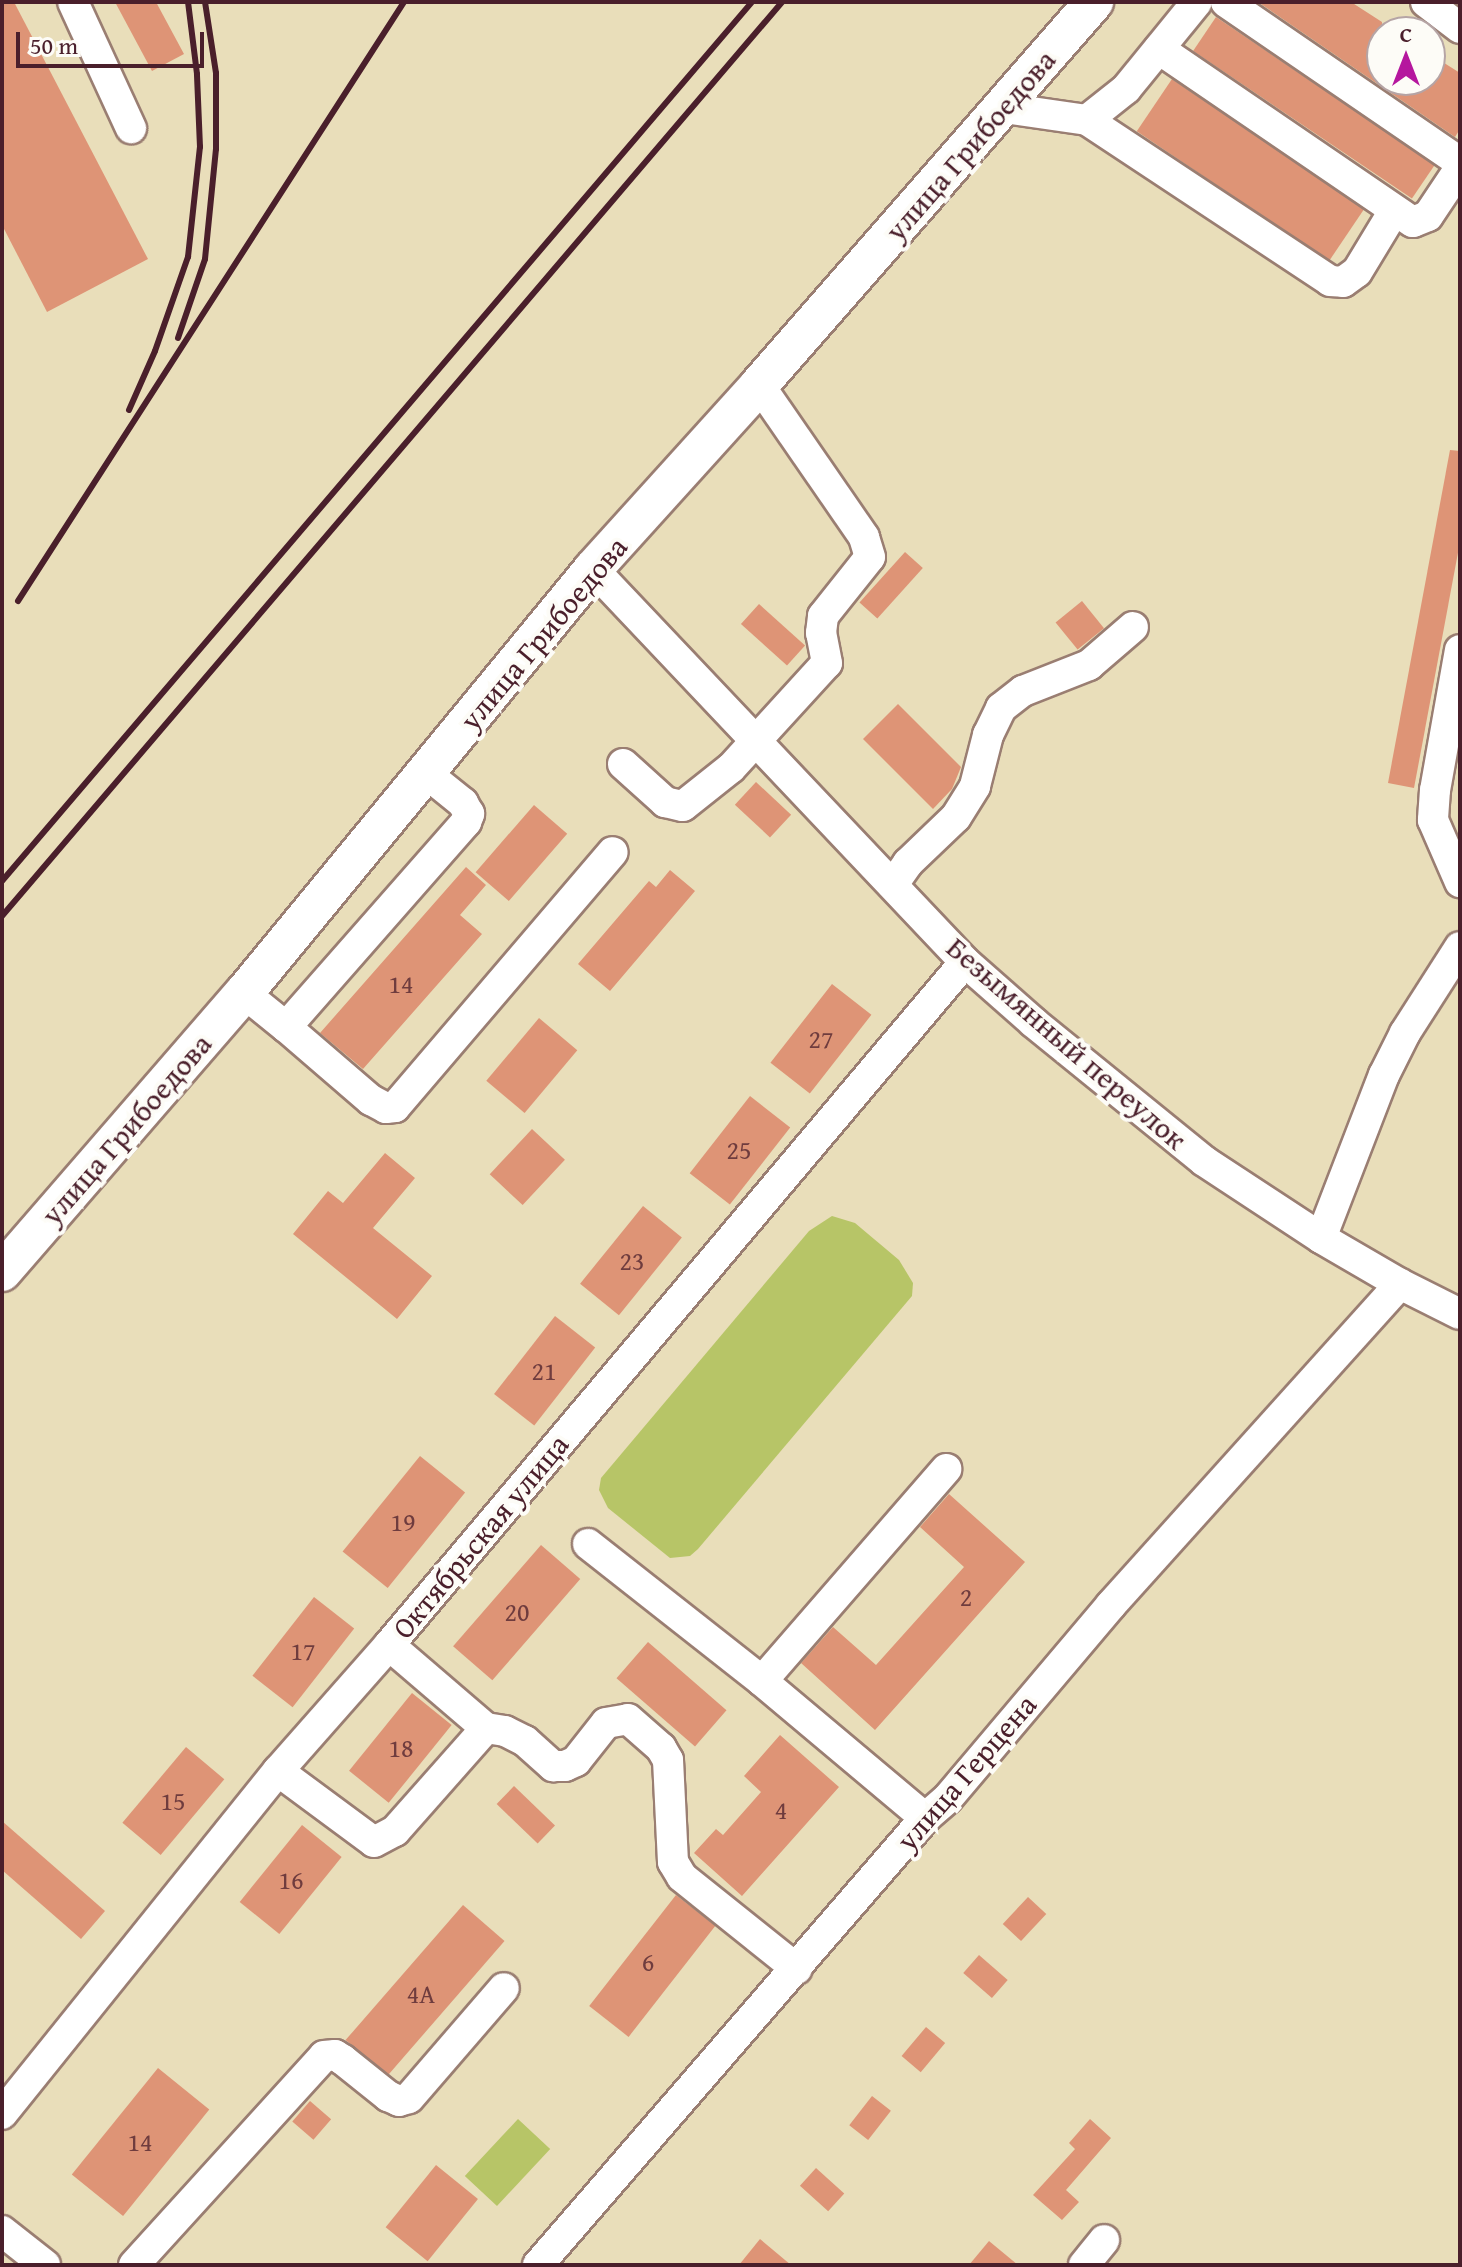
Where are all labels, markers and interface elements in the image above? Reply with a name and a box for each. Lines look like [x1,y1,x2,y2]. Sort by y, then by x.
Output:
scale bar [20,16,208,66]
north arrow [1366,16,1446,96]
text: С [1400,18,1412,50]
text: 50 m [30,28,78,63]
street label: улица Грибоедова [877,42,1063,248]
street label: улица Грибоедова [452,529,634,737]
street label: Безымянный переулок [940,929,1194,1157]
house number: 14 [388,968,414,1000]
house number: 27 [808,1023,834,1055]
street label: улица Грибоедова [33,1026,219,1232]
house number: 25 [726,1134,752,1166]
house number: 23 [619,1245,645,1277]
house number: 21 [531,1355,557,1387]
street label: Октябрьская улица [384,1427,576,1645]
house number: 19 [390,1506,416,1538]
house number: 2 [960,1581,972,1613]
house number: 20 [504,1596,530,1628]
house number: 17 [290,1635,316,1667]
street label: улица Герцена [888,1687,1044,1857]
house number: 18 [388,1732,414,1764]
house number: 15 [160,1785,186,1817]
house number: 4 [775,1794,787,1826]
house number: 16 [278,1864,304,1896]
house number: 6 [642,1946,654,1978]
house number: 4А [407,1978,435,2010]
house number: 14 [127,2126,153,2158]

